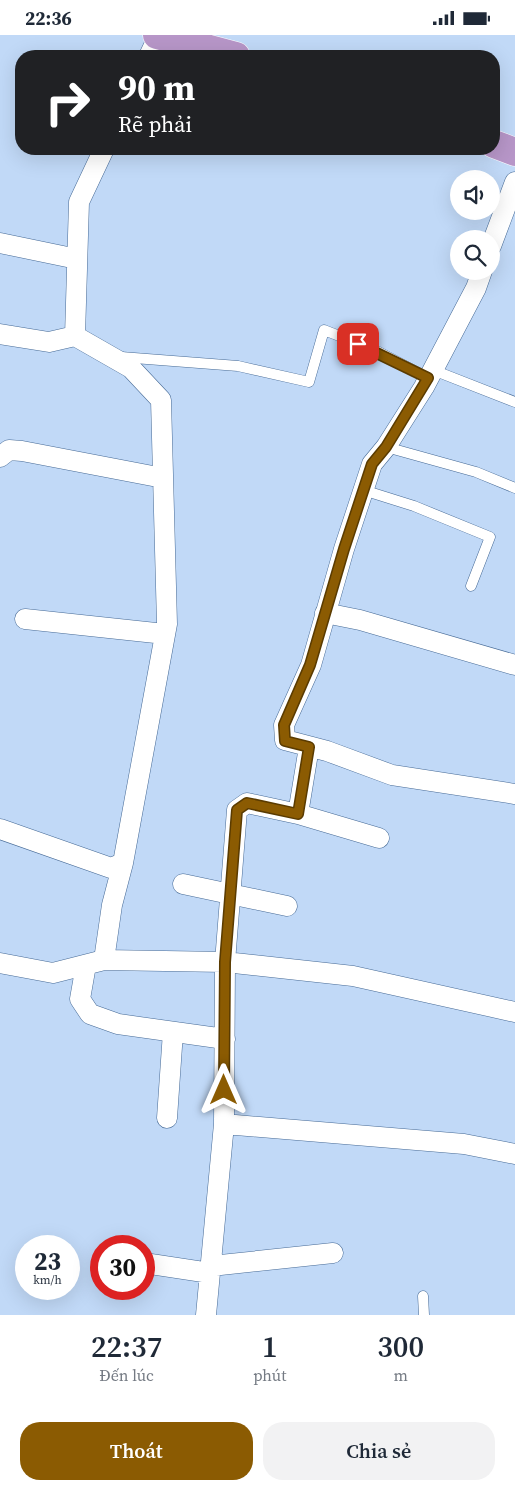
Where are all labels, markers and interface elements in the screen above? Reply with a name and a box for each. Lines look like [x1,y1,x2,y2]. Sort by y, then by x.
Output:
text: 22:36 [25,5,72,31]
text: 90 m [118,64,195,112]
icon: right [35,70,100,135]
text: Rẽ phải [118,109,192,139]
map controls [450,170,500,280]
button: sound [450,170,500,220]
button: search [450,230,500,280]
pin [337,323,379,365]
icon: arrive [344,330,372,358]
position arrow [197,1063,249,1115]
speed limit sign: 30 [90,1235,155,1300]
text: 23 [34,1244,61,1278]
text: km/h [33,1272,62,1288]
text: 22:37 [91,1326,162,1367]
text: 1 [262,1326,278,1367]
text: 300 [377,1326,424,1367]
text: Đến lúc [99,1364,154,1386]
text: phút [253,1364,286,1386]
text: m [393,1364,408,1386]
button: Thoát [20,1422,253,1480]
button: Chia sẻ [263,1422,495,1480]

